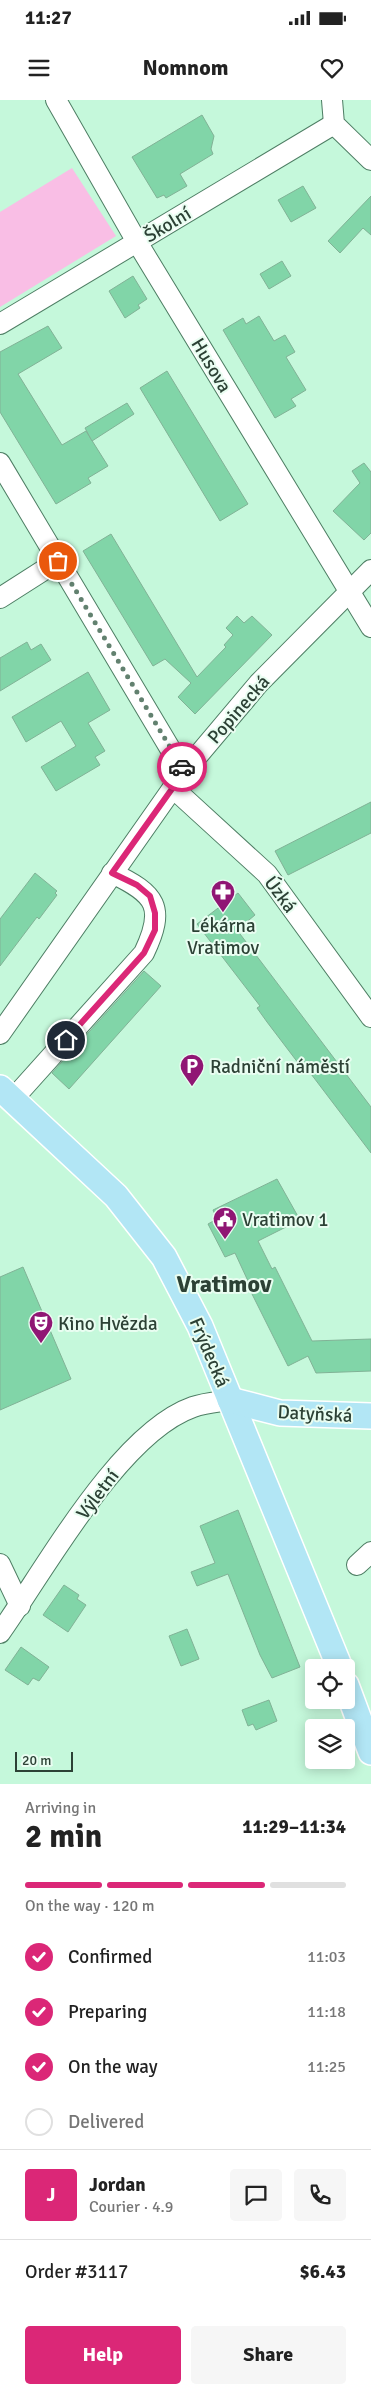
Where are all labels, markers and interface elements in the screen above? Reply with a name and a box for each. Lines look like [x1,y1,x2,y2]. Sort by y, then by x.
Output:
text: 11:27 [25,6,72,30]
icon: menu [25,54,53,82]
text: Nomnom [143,54,228,81]
icon: heart [318,54,346,82]
street label: Školní [139,200,196,248]
street label: Husova [186,334,237,397]
pin [37,540,79,582]
icon: bag [44,547,72,575]
street label: Popinecká [202,670,275,749]
courier [157,742,207,792]
icon: car [168,753,196,781]
street label: Úzká [259,871,302,918]
pharmacy icon: Lékárna Vratimov [210,879,236,913]
place label: Lékárna Vratimov [187,914,259,960]
pin [45,1019,87,1061]
icon: home [52,1026,80,1054]
parking icon: Radniční náměstí [179,1053,205,1087]
place label: Radniční náměstí [210,1055,351,1079]
public building icon: Vratimov 1 [212,1206,238,1240]
place label: Vratimov 1 [242,1208,329,1232]
district label: Vratimov [177,1269,272,1299]
theatre icon: Kino Hvězda [28,1310,54,1344]
place label: Kino Hvězda [58,1312,158,1336]
street label: Frýdecká [184,1314,234,1391]
street label: Datyňská [277,1400,353,1428]
street label: Výletní [71,1464,125,1524]
map controls [305,1659,355,1769]
button: locate [305,1659,355,1709]
button: layers [305,1719,355,1769]
scale bar [15,1749,72,1772]
text: 20 m [22,1752,51,1769]
text: Arriving in [25,1798,96,1818]
text: 11:29–11:34 [242,1815,346,1839]
text: 2 min [25,1817,102,1856]
text: On the way · 120 m [25,1896,155,1916]
icon: check [25,1943,53,1971]
text: Confirmed [68,1945,152,1969]
text: 11:03 [307,1947,346,1967]
icon: check [25,1998,53,2026]
text: Preparing [68,2000,147,2024]
text: 11:18 [307,2002,346,2022]
icon: check [25,2053,53,2081]
text: On the way [68,2055,158,2079]
text: 11:25 [307,2057,346,2077]
text: Delivered [68,2110,144,2134]
button: chat [230,2169,282,2221]
button: phone [294,2169,346,2221]
text: Jordan [89,2173,146,2197]
text: J [47,2183,55,2207]
text: Courier · 4.9 [89,2197,173,2217]
text: Order #3117 [25,2260,128,2284]
text: $6.43 [300,2260,346,2284]
button: Help [25,2326,181,2384]
button: Share [191,2326,346,2384]

